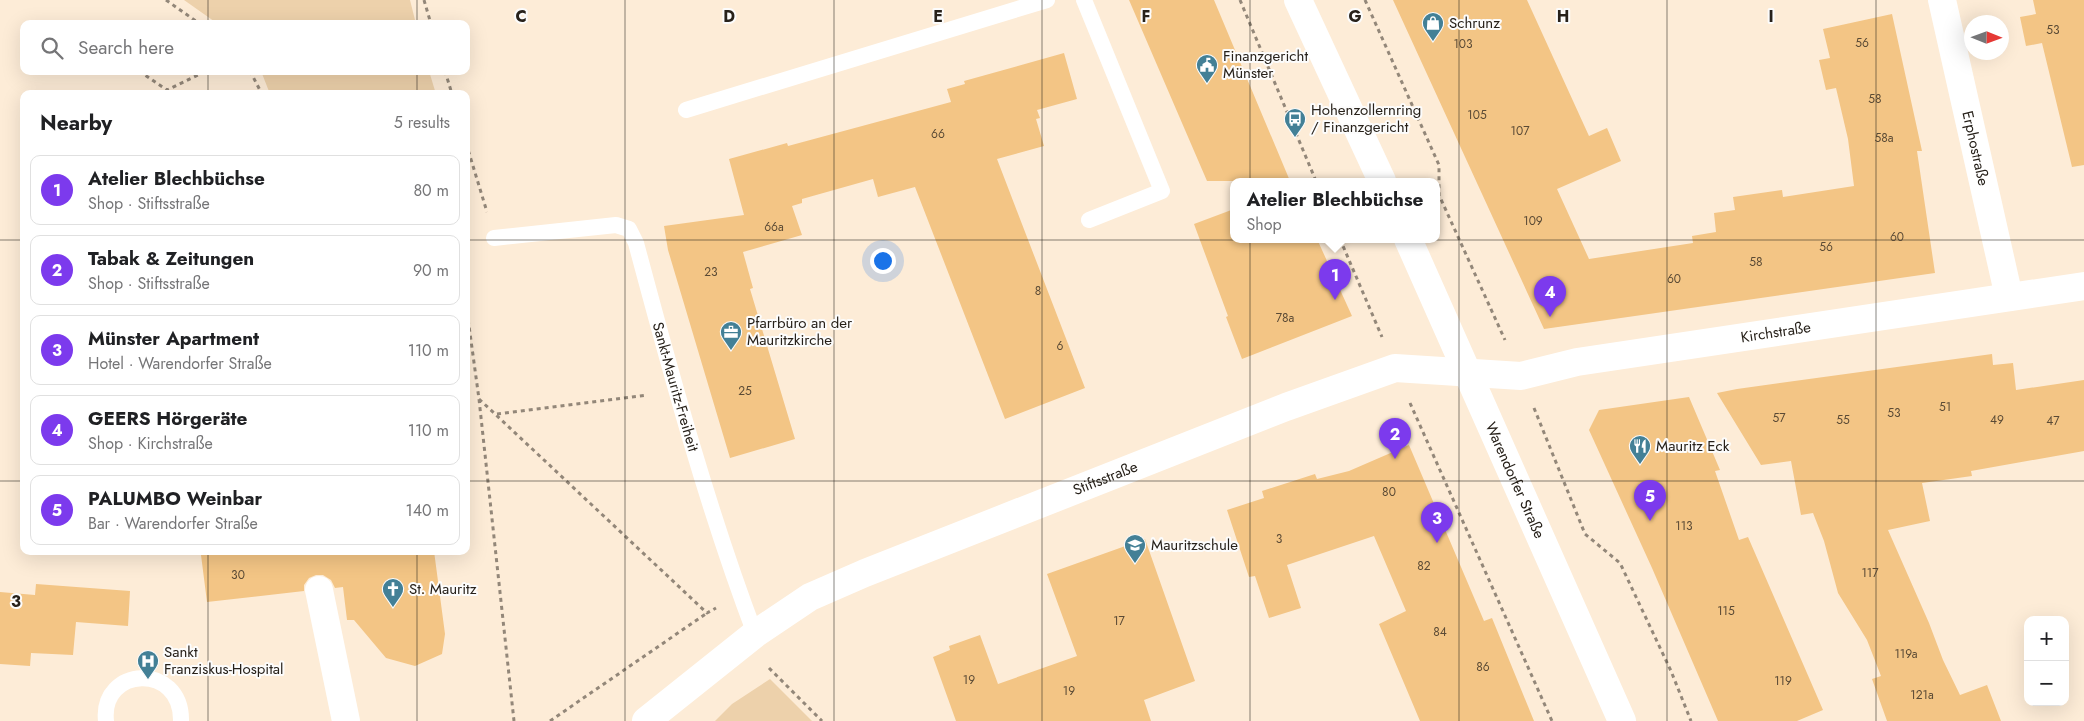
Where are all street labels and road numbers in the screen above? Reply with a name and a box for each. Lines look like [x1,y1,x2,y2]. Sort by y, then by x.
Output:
street label: Erphostraße [1956,109,1995,188]
street label: Kirchstraße [1739,316,1813,348]
street label: Sankt-Mauritz-Freiheit [647,319,705,454]
street label: Warendorfer Straße [1480,419,1551,542]
street label: Stiftsstraße [1070,455,1141,501]

